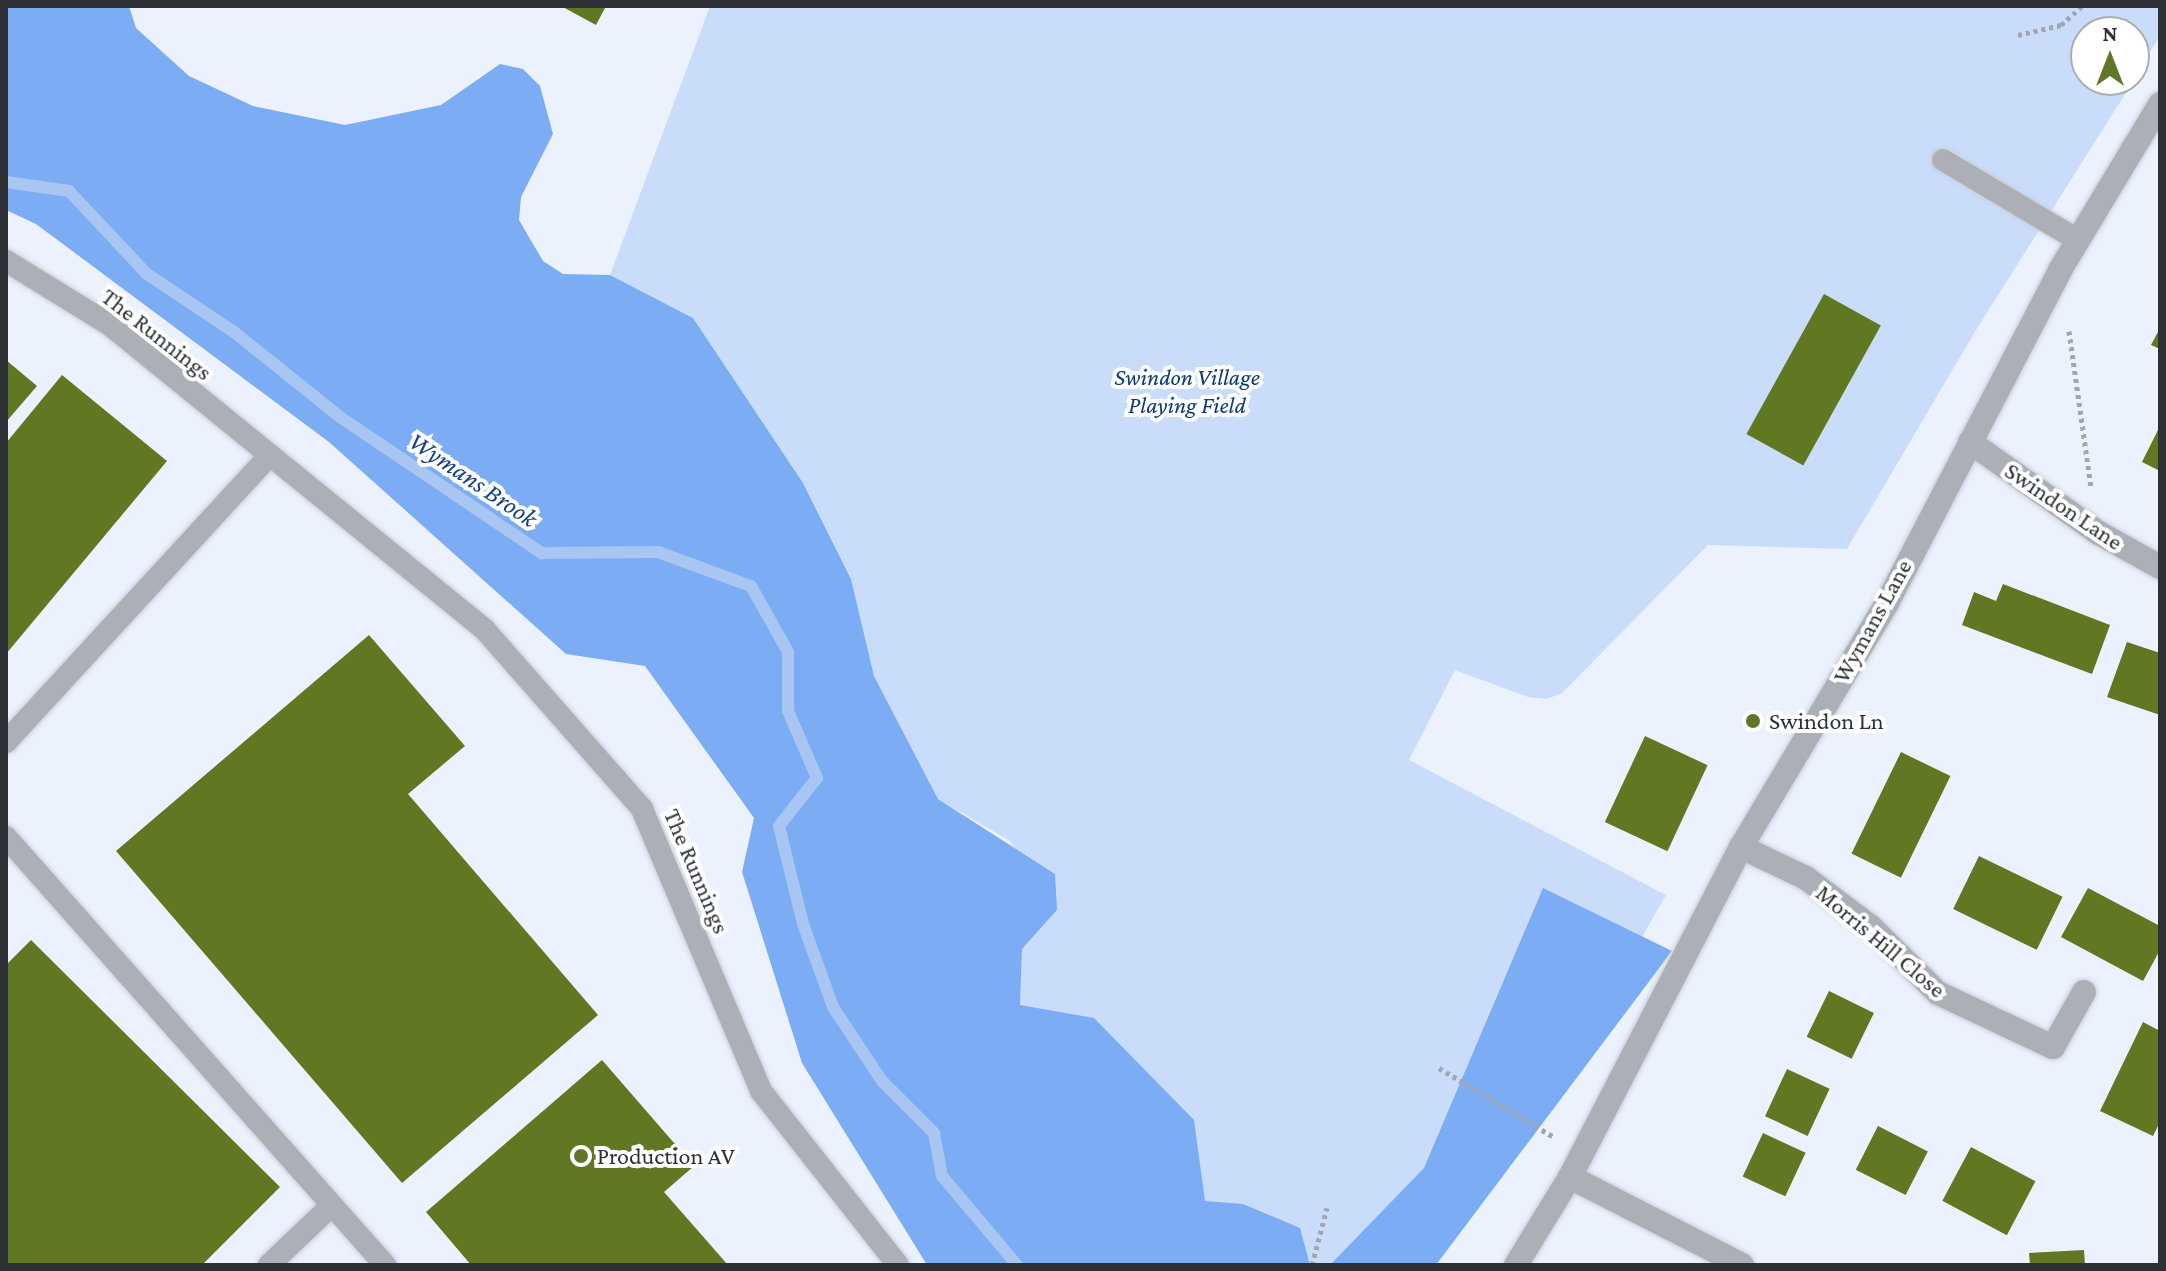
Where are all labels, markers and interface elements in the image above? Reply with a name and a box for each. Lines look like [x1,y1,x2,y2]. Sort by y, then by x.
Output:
north arrow [2070,16,2150,96]
text: N [2103,21,2118,46]
street label: The Runnings [96,282,218,386]
park label: Swindon Village Playing Field [1114,363,1260,419]
water label: Wymans Brook [403,426,543,534]
street label: Swindon Lane [1999,456,2129,556]
street label: Wymans Lane [1826,554,1918,688]
place label: Swindon Ln [1769,707,1884,735]
marker: Swindon Ln [1744,712,1762,730]
street label: The Runnings [658,804,736,938]
street label: Morris Hill Close [1810,878,1952,1004]
place label: Production AV [597,1142,735,1170]
marker: Production AV [572,1147,590,1165]

